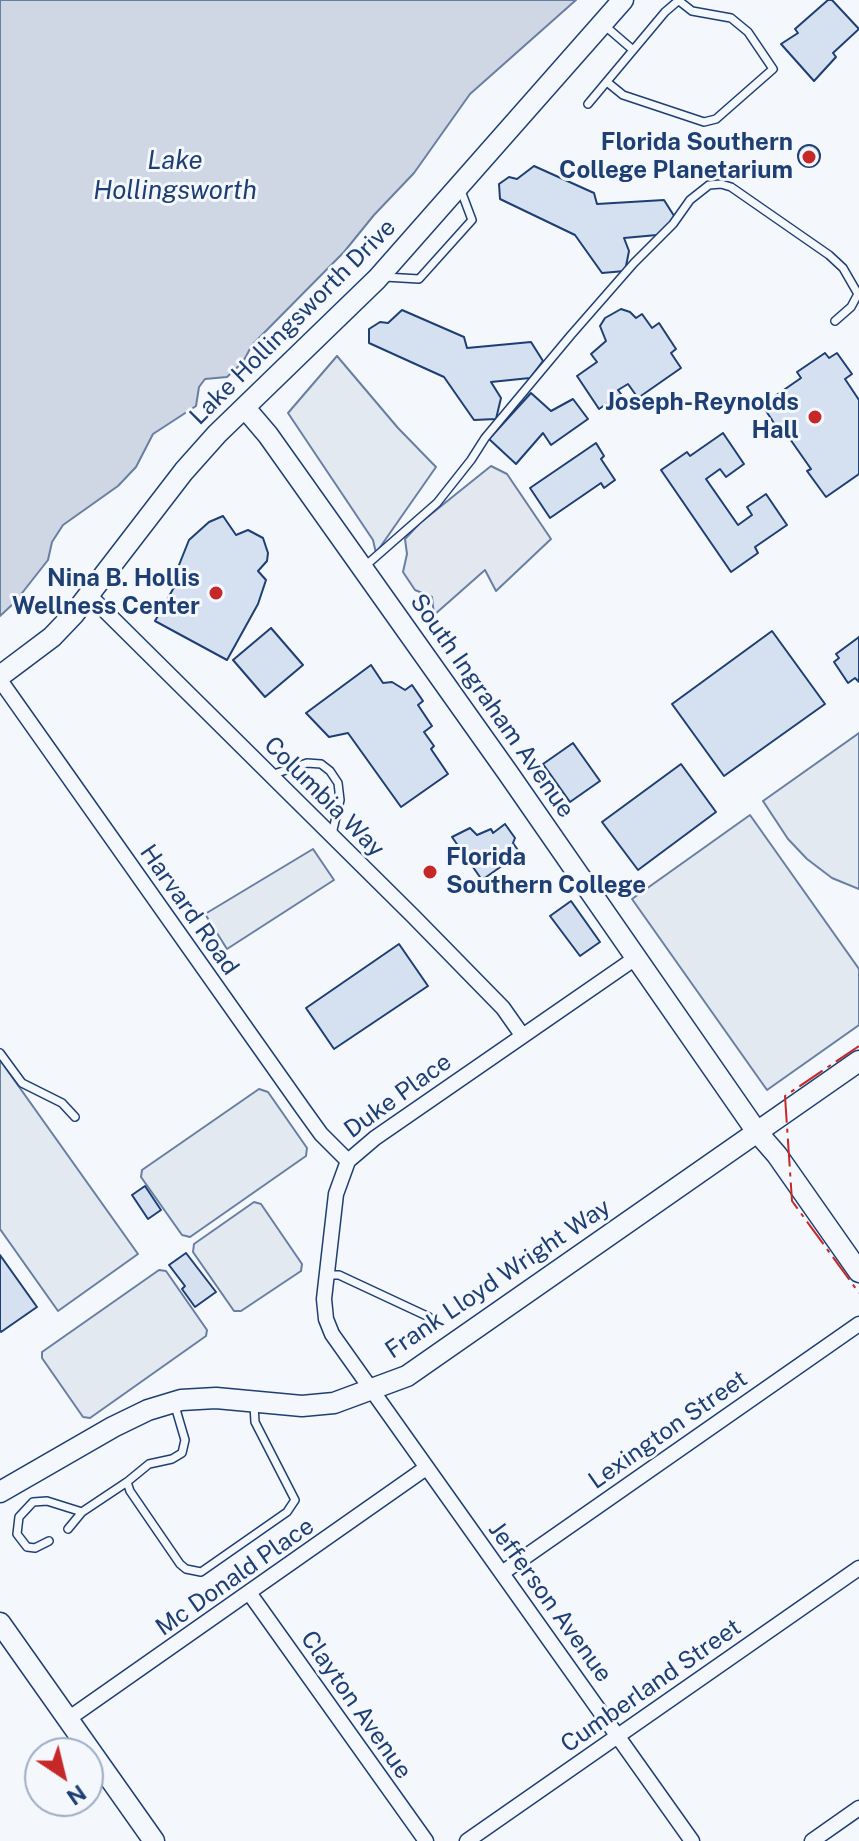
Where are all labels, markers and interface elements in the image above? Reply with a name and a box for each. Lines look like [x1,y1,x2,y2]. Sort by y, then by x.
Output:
place label: Florida Southern College Planetarium [559,129,793,185]
water label: Lake Hollingsworth [93,145,257,206]
marker: Florida Southern College Planetarium [800,148,818,166]
street label: Lake Hollingsworth Drive [184,213,402,431]
place label: Joseph-Reynolds Hall [605,389,799,445]
marker: Joseph-Reynolds Hall [806,408,824,426]
place label: Nina B. Hollis Wellness Center [12,565,200,621]
marker: Nina B. Hollis Wellness Center [207,584,225,602]
street label: South Ingraham Avenue [404,589,580,823]
street label: Columbia Way [258,731,390,863]
street label: Harvard Road [133,839,245,981]
place label: Florida Southern College [446,844,646,900]
marker: Florida Southern College [421,863,439,881]
street label: Duke Place [339,1048,457,1144]
street label: Frank Lloyd Wright Way [380,1193,616,1365]
street label: Lexington Street [583,1365,753,1495]
street label: Mc Donald Place [150,1512,320,1642]
street label: Jefferson Avenue [482,1516,618,1688]
street label: Cumberland Street [555,1613,747,1759]
street label: Clayton Avenue [294,1625,418,1785]
north arrow [24,1737,104,1817]
text: N [62,1779,91,1811]

